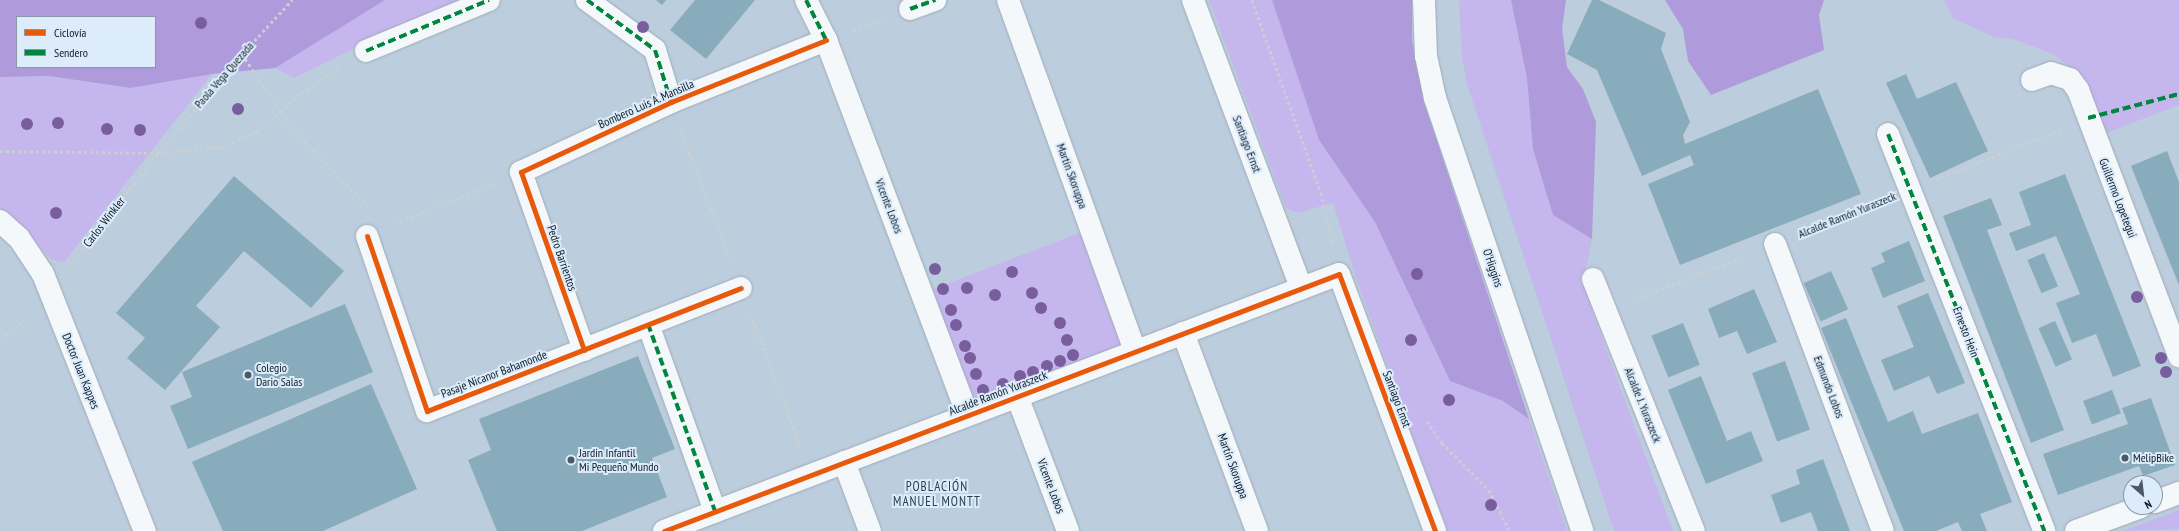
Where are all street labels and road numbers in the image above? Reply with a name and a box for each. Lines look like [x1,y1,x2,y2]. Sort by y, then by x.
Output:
street label: Paola Vega Quezada [191,39,257,111]
street label: Bombero Luis A. Mansilla [595,76,697,132]
street label: Santiago Ernst [1230,113,1264,175]
street label: Martín Skoruppa [1054,141,1090,211]
street label: Guillermo Lopetegui [2096,156,2140,240]
street label: Vicente Lobos [872,177,906,235]
street label: Alcalde Ramón Yuraszeck [1796,189,1898,241]
street label: Carlos Winkler [80,194,128,250]
street label: Pedro Barrientos [544,223,580,293]
street label: O'Higgins [1480,247,1506,289]
street label: Ernesto Hein [1950,305,1982,359]
street label: Doctor Juan Kappes [59,331,103,411]
street label: Pasaje Nicanor Bahamonde [439,347,549,401]
street label: Edmundo Lobos [1811,354,1847,420]
street label: Alcalde J. Yuraszeck [1621,365,1665,445]
street label: Alcalde Ramón Yuraszeck [947,368,1049,418]
street label: Santiago Emst [1380,369,1414,429]
street label: Martín Skoruppa [1215,431,1251,501]
street label: Vicente Lobos [1034,457,1068,515]

